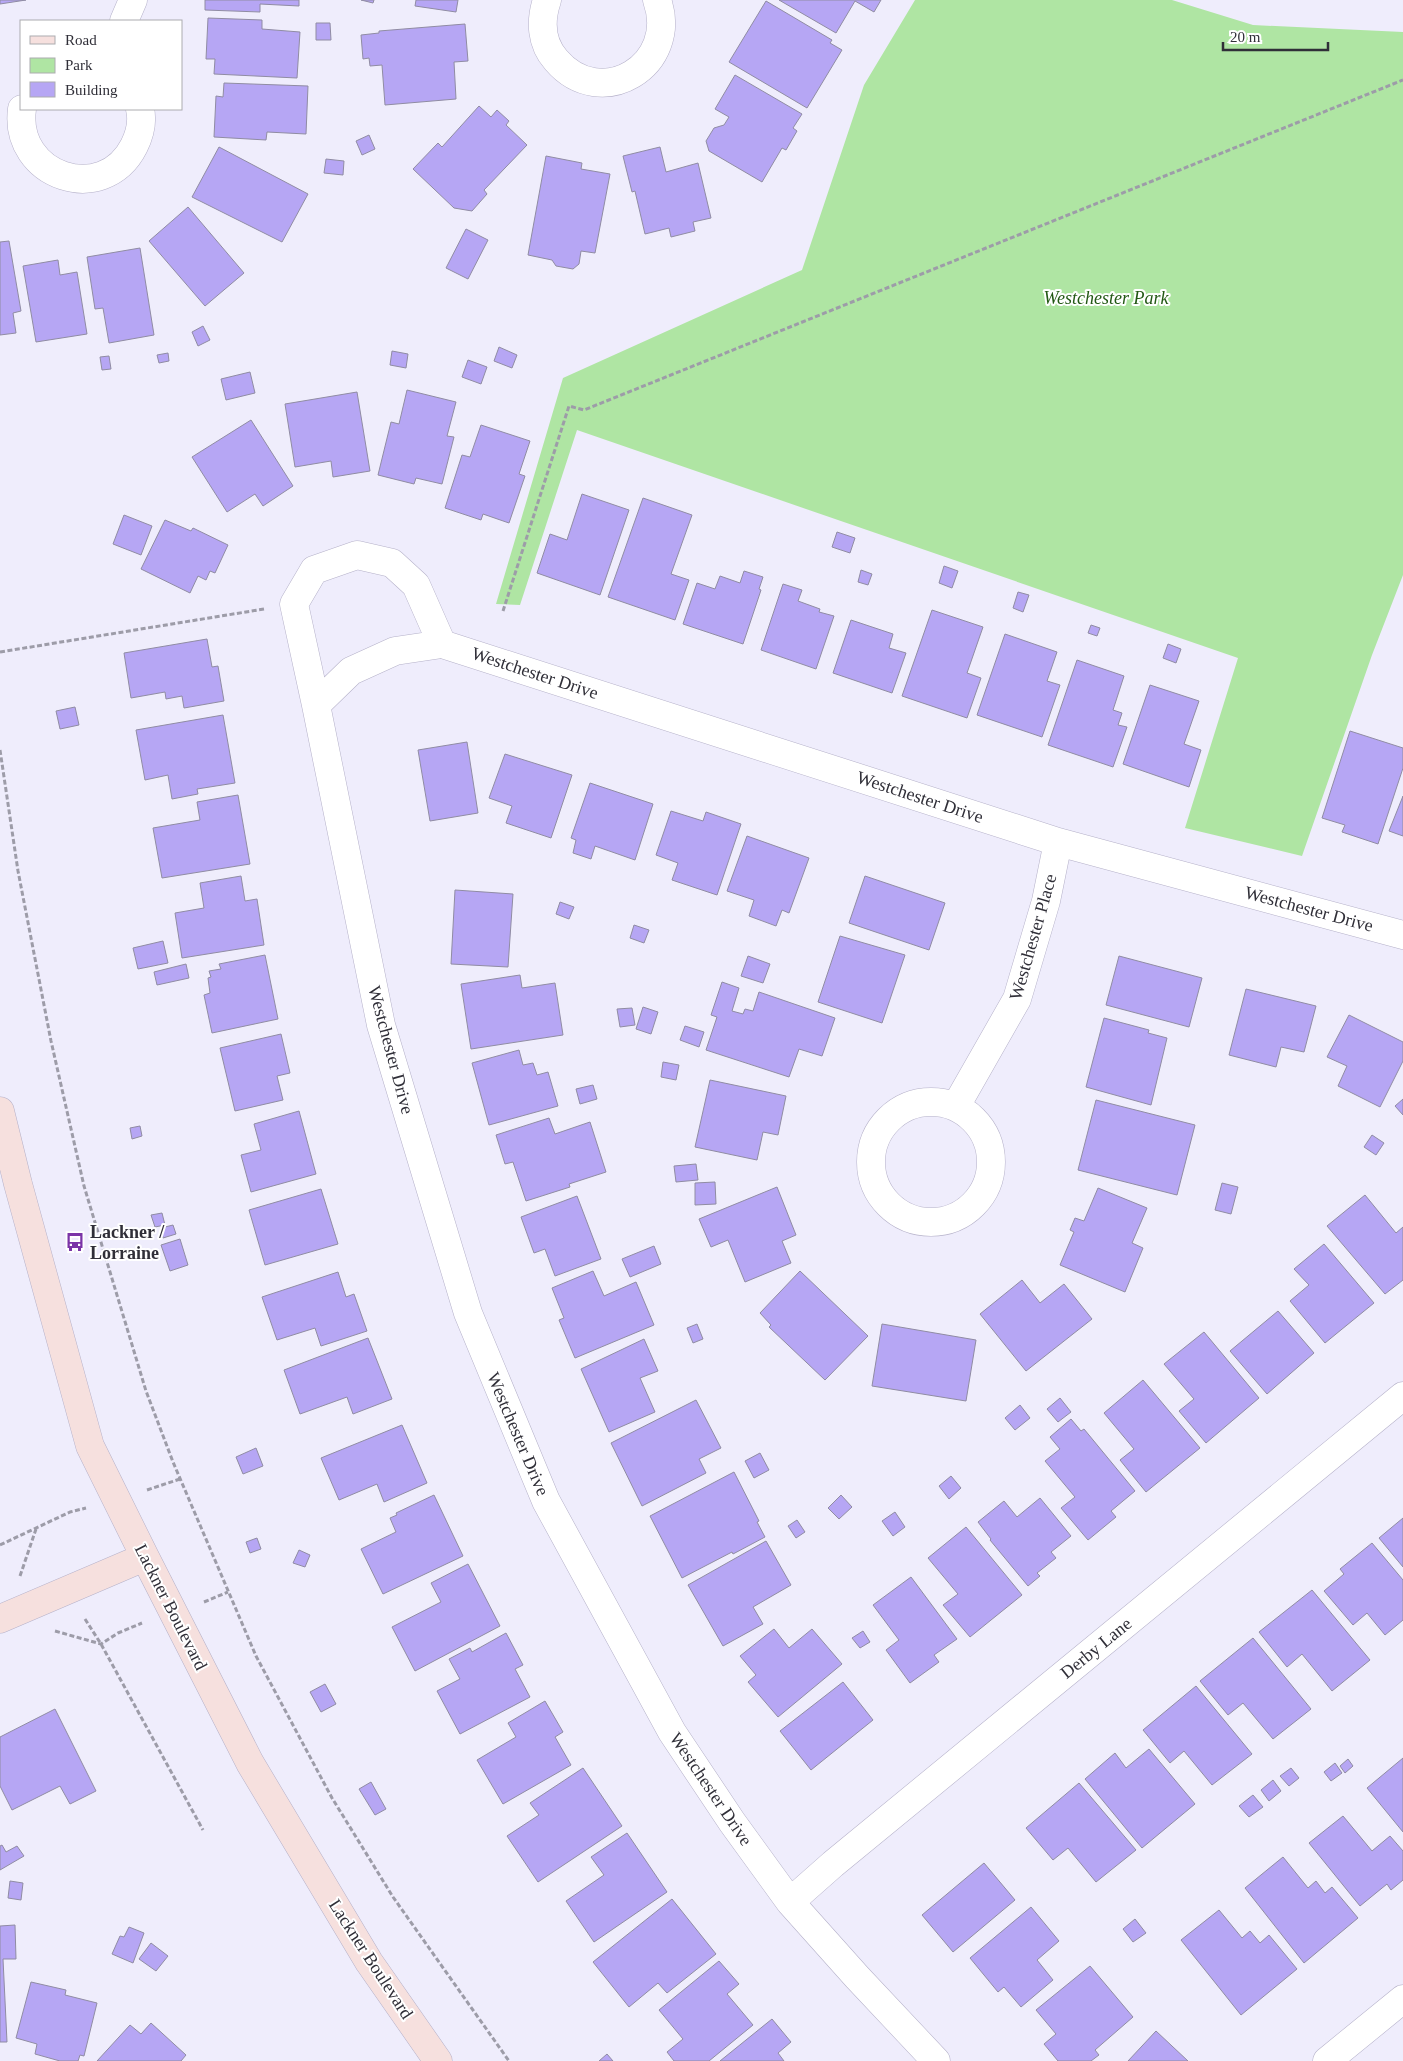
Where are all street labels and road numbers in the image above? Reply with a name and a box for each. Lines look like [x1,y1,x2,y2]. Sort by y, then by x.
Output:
street label: Westchester Drive [469,643,601,703]
street label: Westchester Drive [854,767,986,827]
street label: Westchester Place [1005,872,1061,1002]
street label: Westchester Drive [1243,882,1375,936]
street label: Westchester Drive [364,984,418,1116]
street label: Westchester Drive [483,1369,553,1499]
street label: Lackner Boulevard [131,1541,211,1673]
street label: Derby Lane [1056,1613,1136,1683]
street label: Westchester Drive [666,1729,756,1849]
street label: Lackner Boulevard [325,1896,417,2022]

